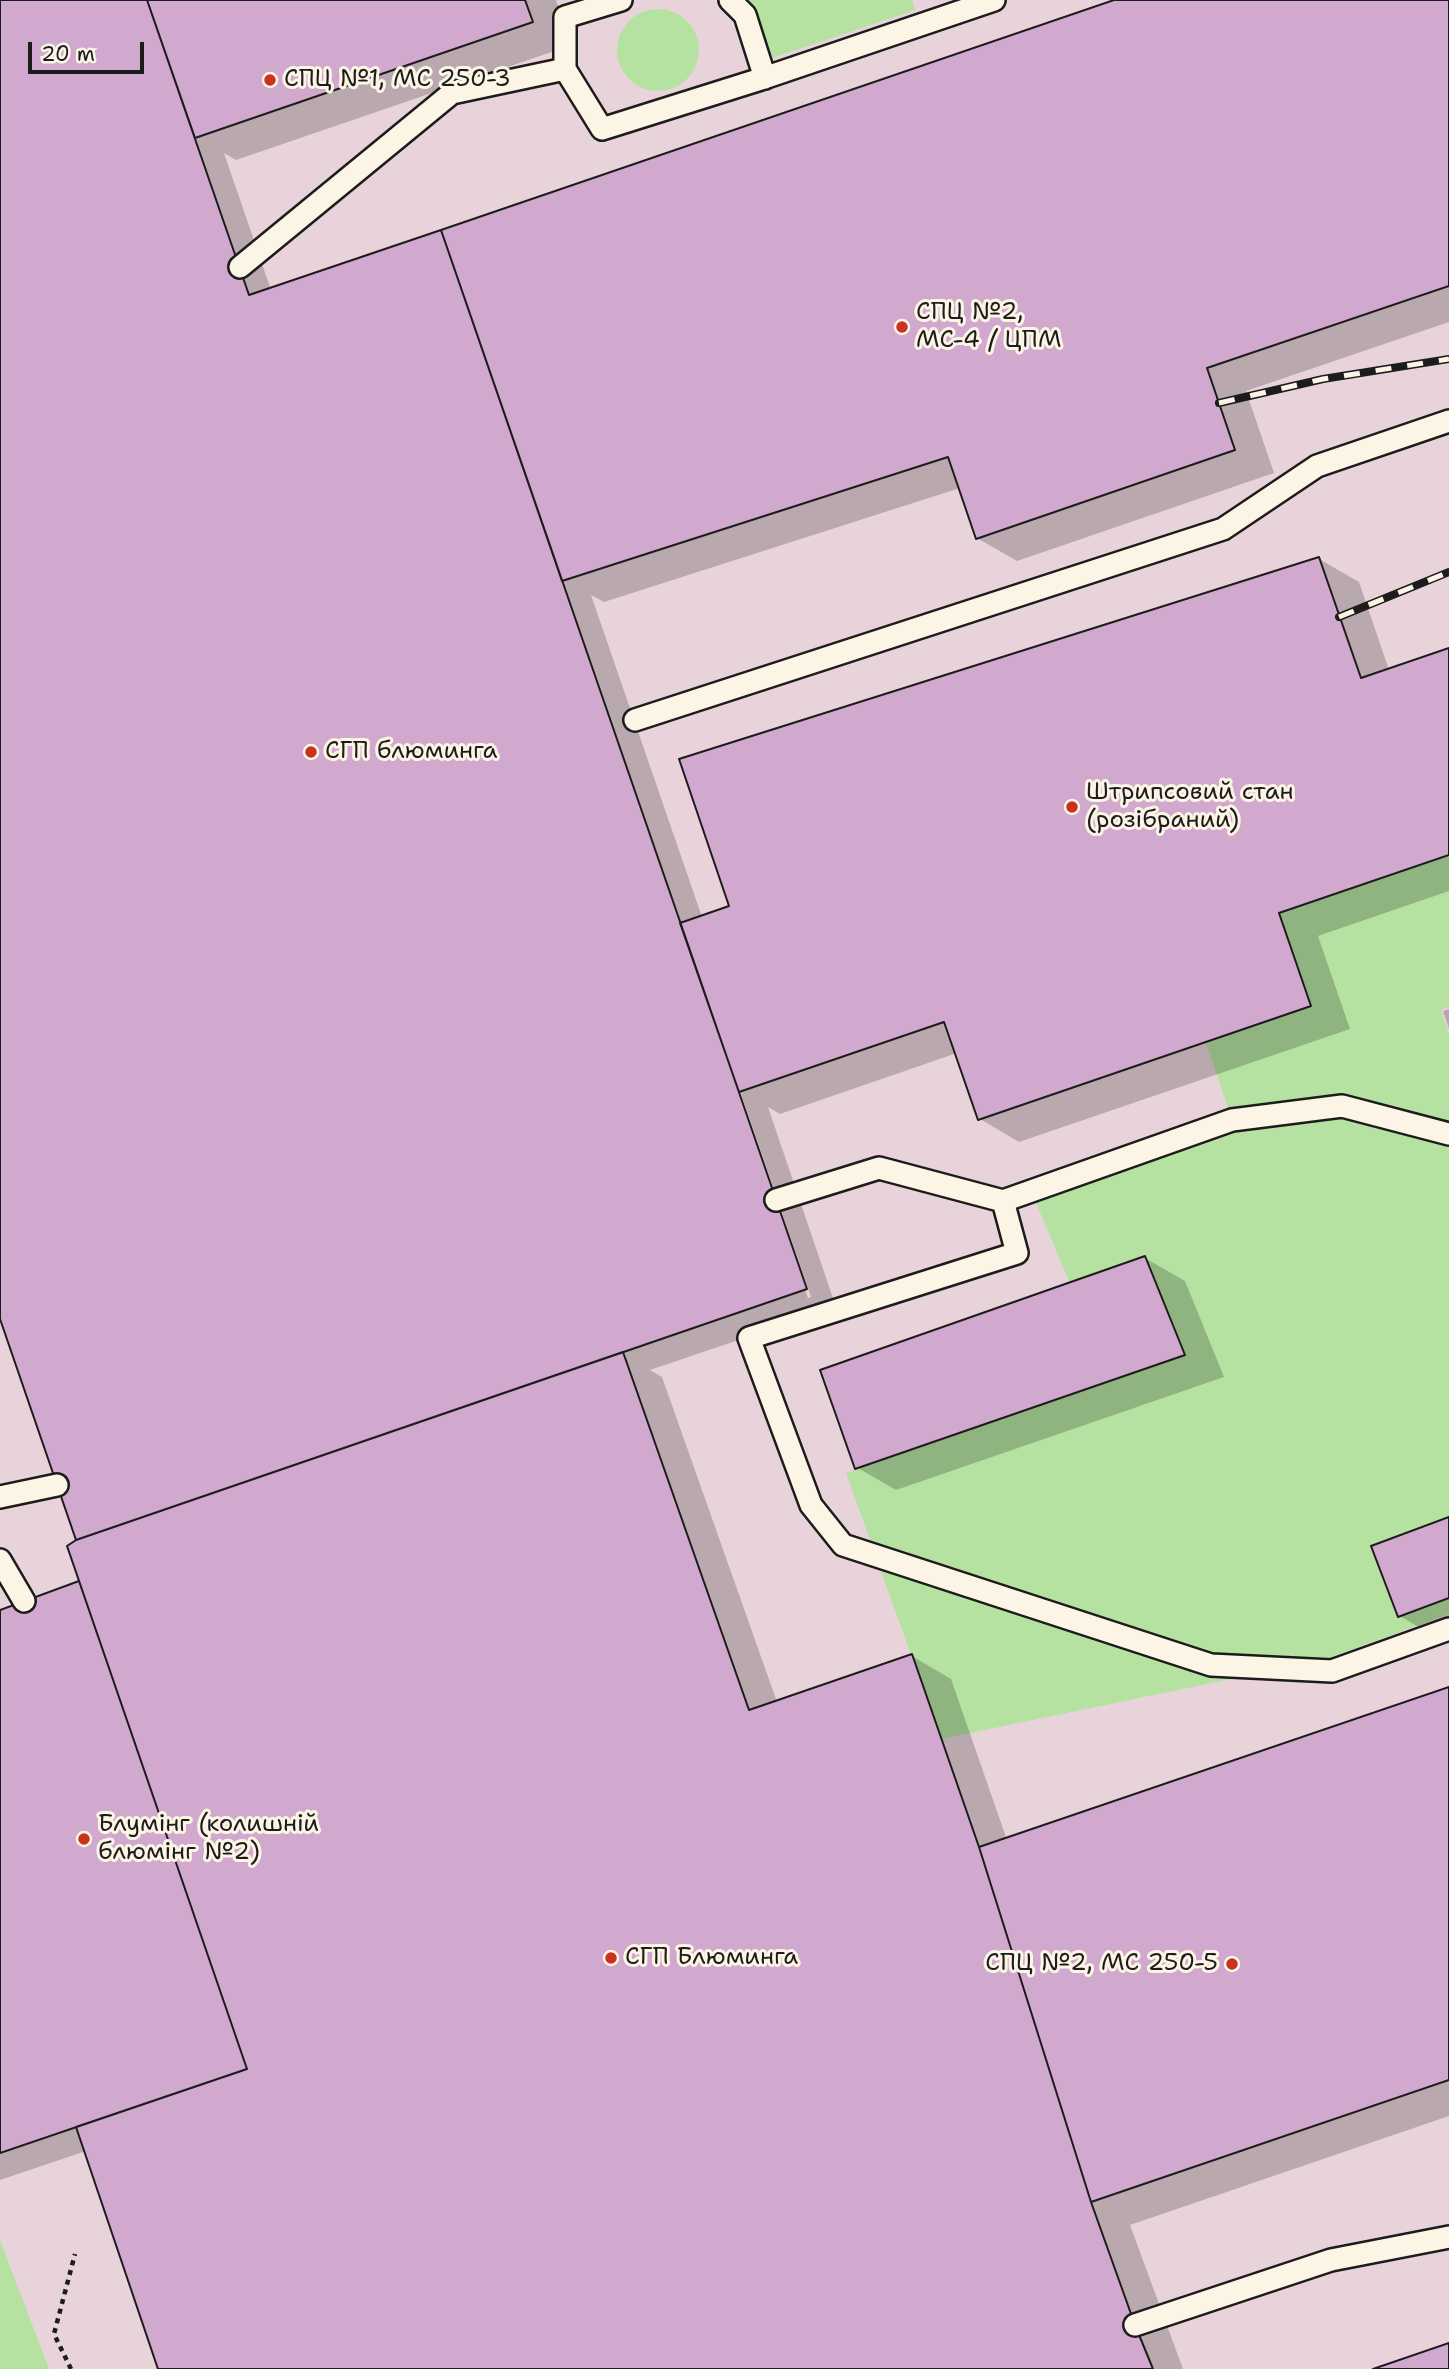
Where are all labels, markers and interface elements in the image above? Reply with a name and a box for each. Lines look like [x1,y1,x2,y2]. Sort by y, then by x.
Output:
scale bar [32,28,147,72]
text: 20 m [41,40,95,68]
place label: СПЦ №1, МС 250-3 [284,66,511,94]
marker: СПЦ №1, МС 250-3 [262,72,278,88]
place label: СПЦ №2, МС-4 / ЦПМ [916,299,1062,355]
marker: СПЦ №2, МС-4 / ЦПМ [894,319,910,335]
place label: СГП блюминга [325,738,497,766]
marker: СГП блюминга [303,744,319,760]
place label: Штрипсовий стан (розібраний) [1086,779,1294,835]
marker: Штрипсовий стан (розібраний) [1064,799,1080,815]
place label: Блумінг (колишній блюмінг №2) [98,1811,319,1867]
marker: Блумінг (колишній блюмінг №2) [76,1831,92,1847]
place label: СГП Блюминга [625,1944,798,1972]
marker: СГП Блюминга [603,1950,619,1966]
place label: СПЦ №2, МС 250-5 [985,1950,1218,1978]
marker: СПЦ №2, МС 250-5 [1224,1956,1240,1972]

